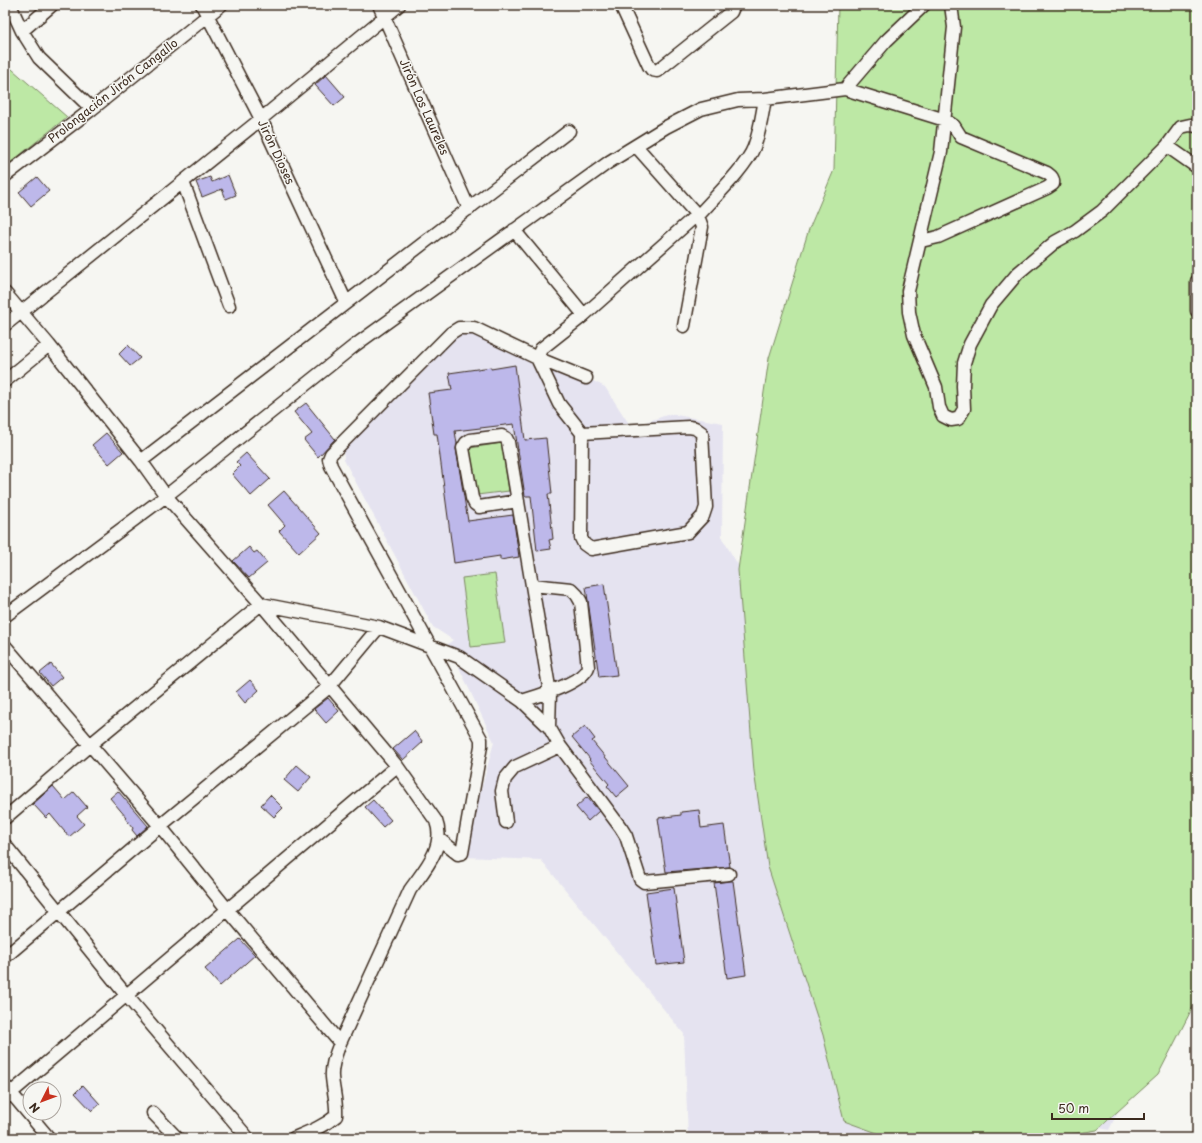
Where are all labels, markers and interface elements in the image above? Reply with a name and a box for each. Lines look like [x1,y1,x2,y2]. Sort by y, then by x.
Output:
street label: Prolongación Jirón Cangallo [44,34,181,147]
street label: Jirón Los Laureles [396,55,454,158]
street label: Jirón Dioses [254,116,300,187]
north arrow [22,1081,62,1121]
scale bar [1052,1095,1144,1121]
text: N [25,1099,43,1117]
text: 50 m [1058,1099,1089,1117]

